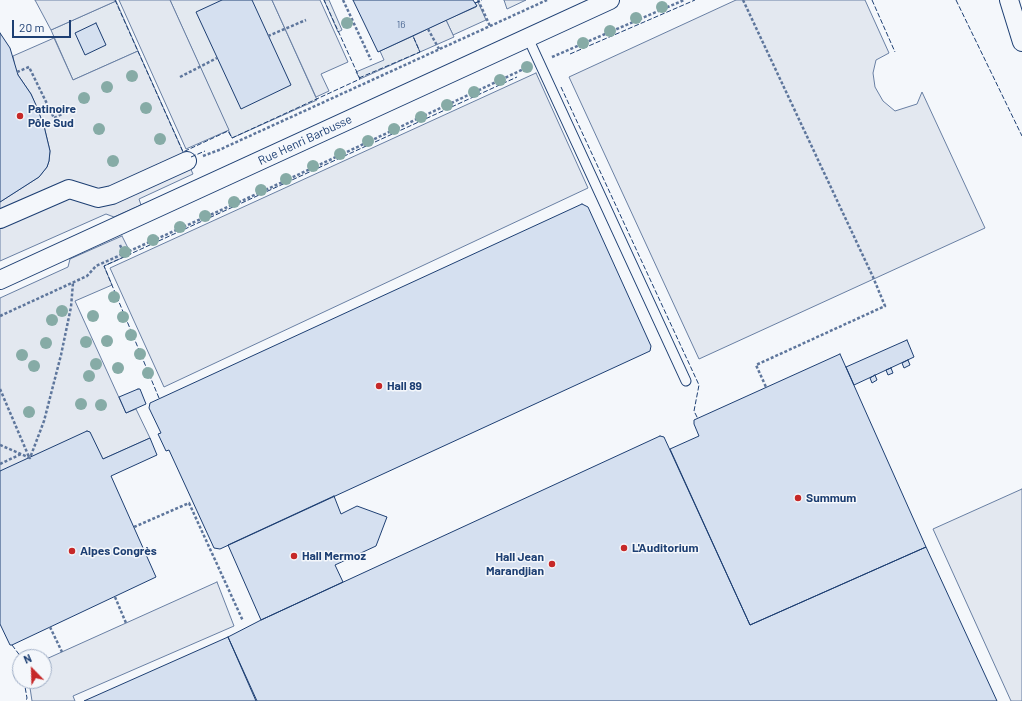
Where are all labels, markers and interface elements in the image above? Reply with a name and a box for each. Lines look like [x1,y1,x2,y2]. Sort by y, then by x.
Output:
scale bar [14,12,73,38]
house number: 16 [397,19,405,31]
text: 20 m [19,20,45,34]
place label: Patinoire Pôle Sud [28,102,76,130]
marker: Patinoire Pôle Sud [15,111,25,121]
street label: Rue Henri Barbusse [256,112,354,168]
place label: Hall 89 [387,379,422,393]
marker: Hall 89 [374,381,384,391]
place label: Summum [806,491,856,505]
marker: Summum [793,493,803,503]
place label: L'Auditorium [632,541,698,555]
marker: L'Auditorium [619,543,629,553]
place label: Alpes Congrès [80,544,157,558]
marker: Alpes Congrès [67,546,77,556]
place label: Hall Mermoz [302,549,366,563]
place label: Hall Jean Marandjian [486,550,544,578]
marker: Hall Mermoz [289,551,299,561]
marker: Hall Jean Marandjian [547,559,557,569]
north arrow [12,649,52,689]
text: N [22,651,33,666]

